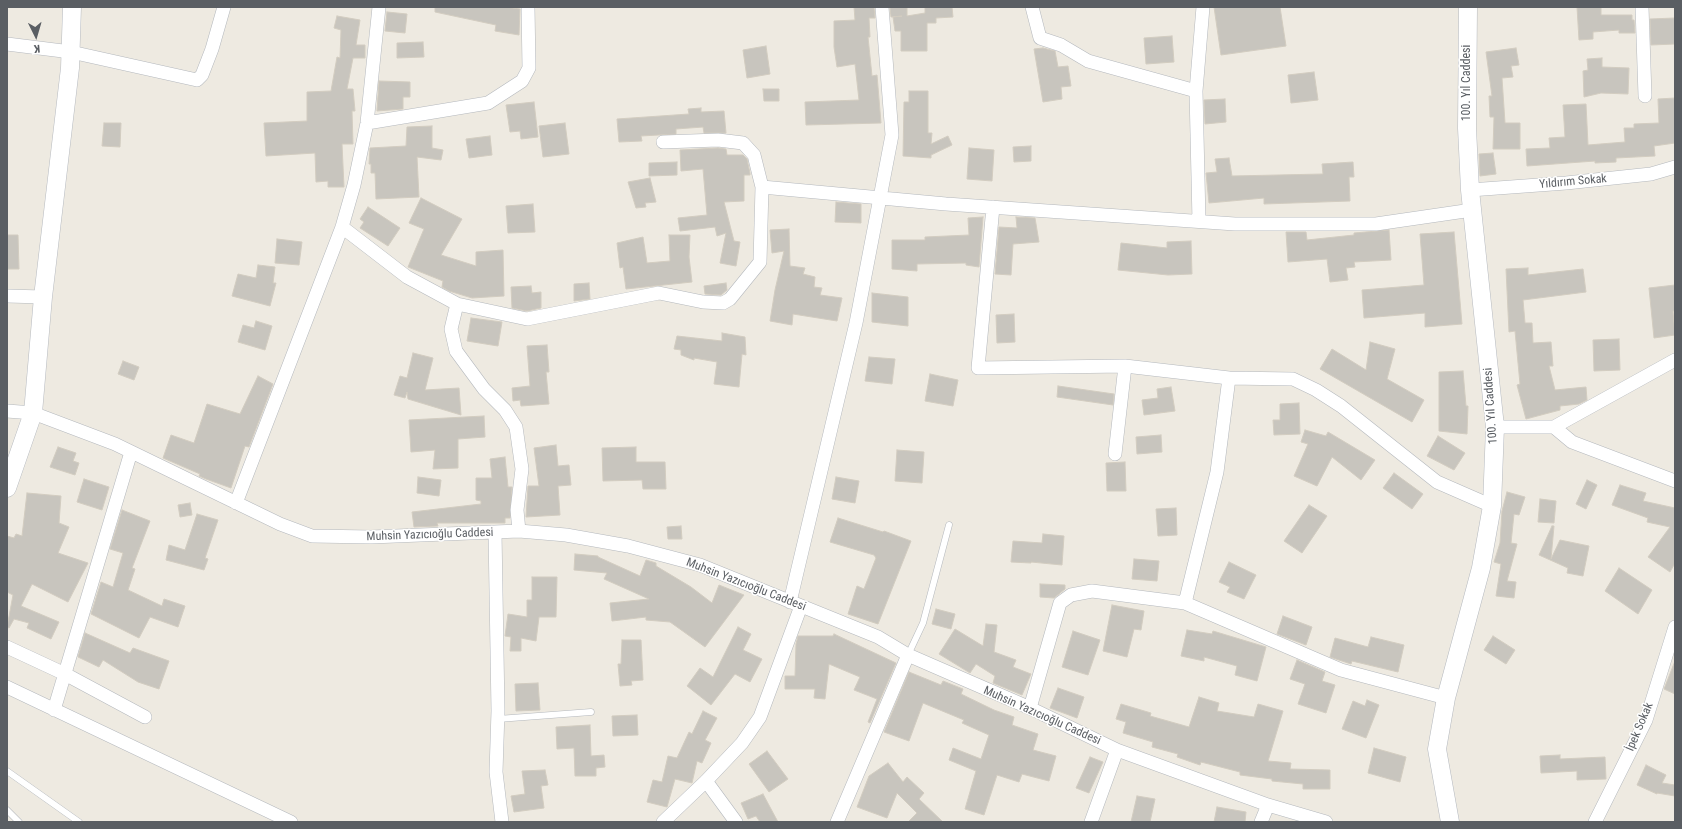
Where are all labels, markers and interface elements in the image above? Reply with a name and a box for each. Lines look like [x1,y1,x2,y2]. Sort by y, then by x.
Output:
north arrow [16,16,56,56]
text: K [33,42,41,55]
street label: 100. Yıl Caddesi [1460,45,1474,121]
street label: Yıldırım Sokak [1539,172,1607,192]
street label: 100. Yıl Caddesi [1481,367,1501,445]
street label: Muhsin Yazıcıoğlu Caddesi [366,526,494,544]
street label: Muhsin Yazıcıoğlu Caddesi [684,556,808,614]
street label: Muhsin Yazıcıoğlu Caddesi [981,684,1103,748]
street label: İpek Sokak [1623,700,1657,754]

